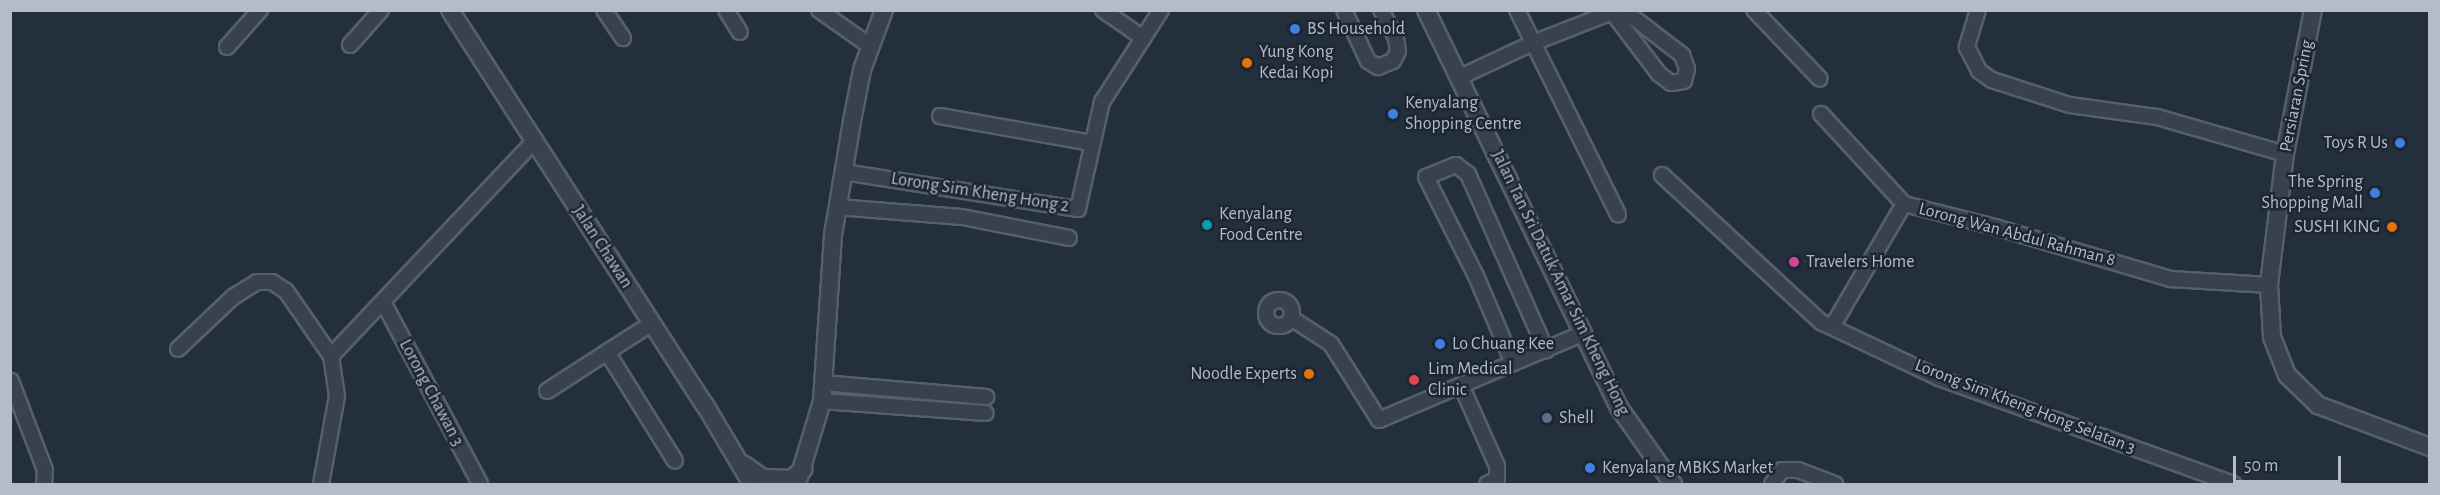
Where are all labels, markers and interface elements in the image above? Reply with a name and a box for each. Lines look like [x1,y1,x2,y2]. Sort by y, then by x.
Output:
place label: BS Household [1307,18,1405,40]
marker: BS Household [1288,22,1302,36]
street label: Persiaran Spring [2276,38,2318,154]
place label: Yung Kong Kedai Kopi [1259,42,1334,84]
marker: Yung Kong Kedai Kopi [1240,56,1254,70]
place label: Kenyalang Shopping Centre [1405,93,1522,136]
marker: Kenyalang Shopping Centre [1386,107,1400,121]
place label: Toys R Us [2324,132,2388,154]
marker: Toys R Us [2393,136,2407,150]
street label: Jalan Tan Sri Datuk Amar Sim Kheng Hong [1486,147,1634,419]
street label: Lorong Sim Kheng Hong 2 [889,168,1071,218]
place label: The Spring Shopping Mall [2262,172,2363,214]
marker: The Spring Shopping Mall [2368,186,2382,200]
street label: Lorong Wan Abdul Rahman 8 [1916,198,2118,272]
street label: Jalan Chawan [567,202,637,292]
place label: Kenyalang Food Centre [1219,204,1303,246]
place label: SUSHI KING [2294,216,2380,238]
marker: Kenyalang Food Centre [1200,218,1214,232]
marker: SUSHI KING [2385,220,2399,234]
place label: Travelers Home [1806,251,1915,273]
marker: Travelers Home [1787,255,1801,269]
place label: Lo Chuang Kee [1452,333,1554,355]
street label: Lorong Chawan 3 [394,336,468,450]
marker: Lo Chuang Kee [1433,337,1447,351]
street label: Lorong Sim Kheng Hong Selatan 3 [1912,355,2138,459]
place label: Lim Medical Clinic [1428,359,1513,401]
place label: Noodle Experts [1190,363,1297,385]
marker: Noodle Experts [1302,367,1316,381]
marker: Lim Medical Clinic [1405,371,1423,389]
place label: Shell [1559,407,1594,429]
marker: Shell [1540,411,1554,425]
scale bar [2236,444,2344,482]
place label: Kenyalang MBKS Market [1602,457,1773,479]
text: 50 m [2244,457,2278,475]
marker: Kenyalang MBKS Market [1583,461,1597,475]

